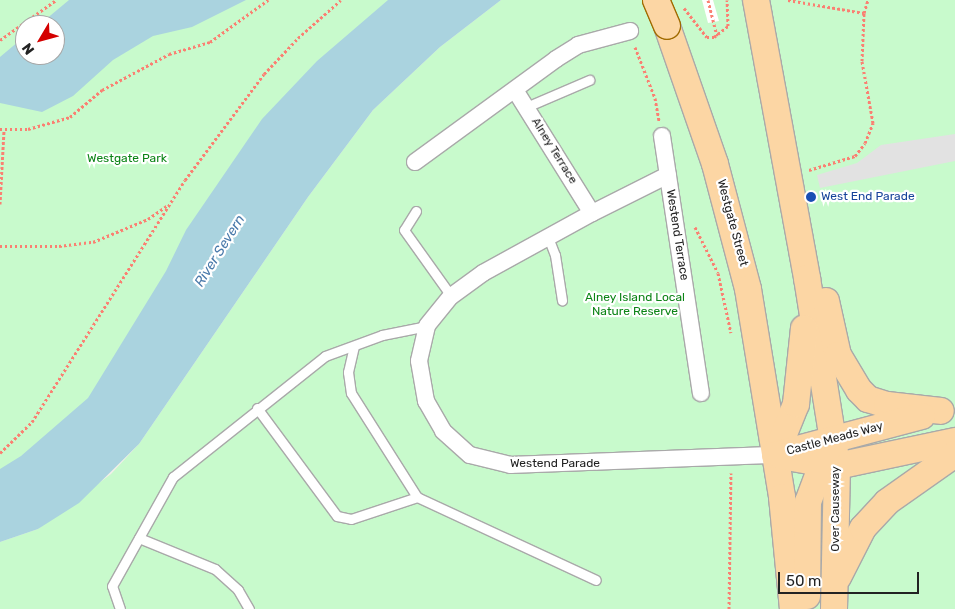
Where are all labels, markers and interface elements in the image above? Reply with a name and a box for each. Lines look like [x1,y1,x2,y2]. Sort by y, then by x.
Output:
north arrow [15,15,65,65]
text: N [19,40,38,58]
street label: Alney Terrace [528,115,580,187]
park label: Westgate Park [87,152,167,166]
street label: Westgate Street [713,178,751,268]
street label: Westend Terrace [663,188,691,282]
place label: West End Parade [821,190,915,204]
marker: West End Parade [805,191,817,203]
water label: River Severn [191,212,249,290]
park label: Alney Island Local Nature Reserve [585,291,685,319]
street label: Castle Meads Way [785,419,885,459]
street label: Westend Parade [510,457,600,471]
street label: Over Causeway [829,466,843,552]
scale bar [780,562,921,594]
text: 50 m [786,572,821,590]

